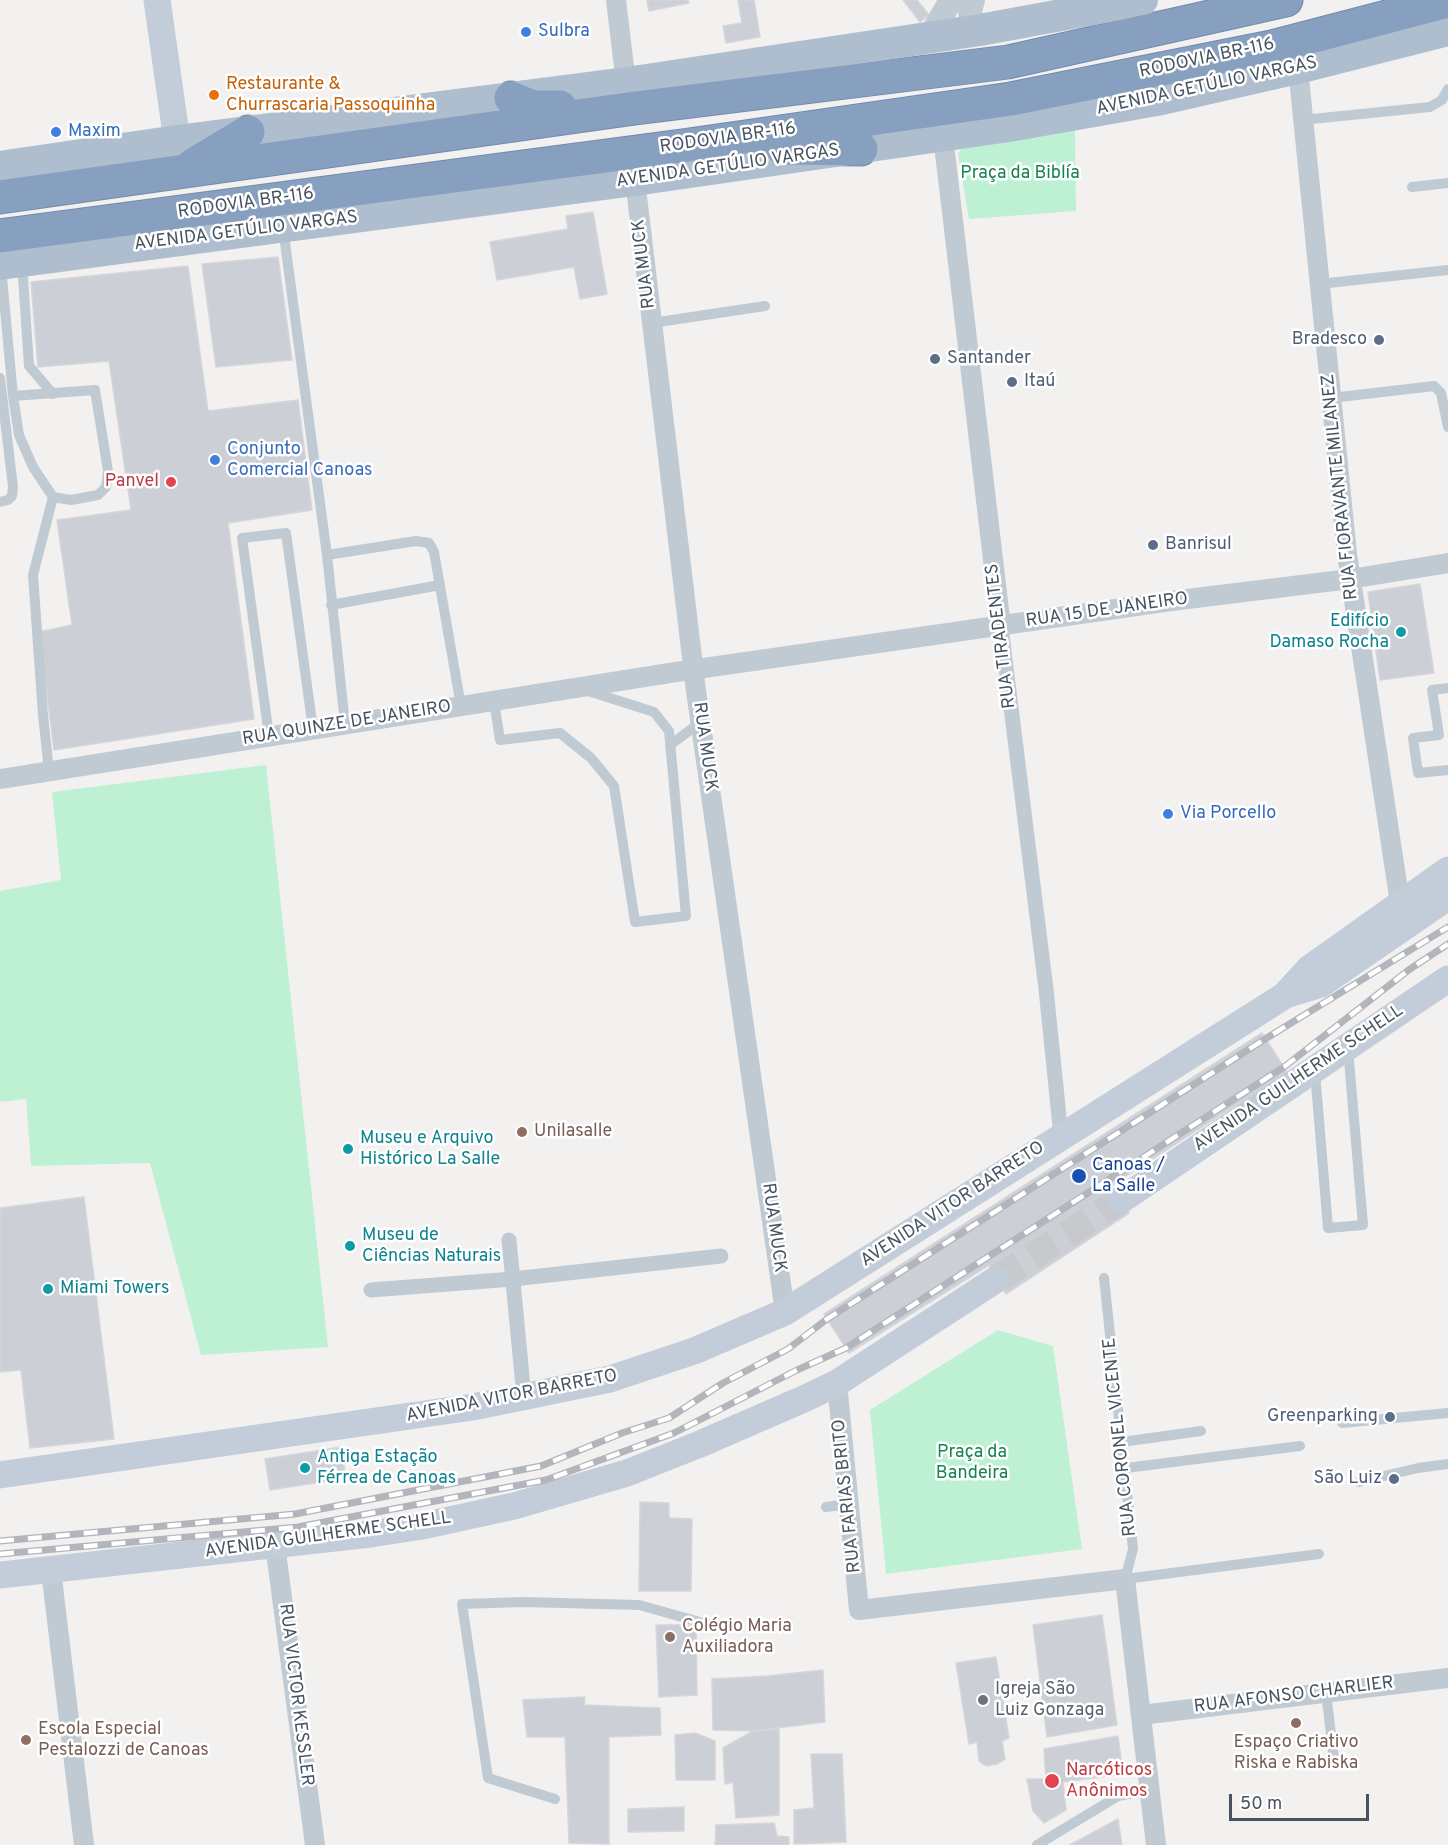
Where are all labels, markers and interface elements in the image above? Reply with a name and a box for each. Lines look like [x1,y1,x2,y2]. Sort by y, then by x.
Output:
place label: Sulbra [538,21,590,43]
marker: Sulbra [519,25,533,39]
street label: RODOVIA BR-116 [1138,34,1276,84]
street label: AVENIDA GETÚLIO VARGAS [1095,53,1319,121]
place label: Restaurante & Churrascaria Passoquinha [226,74,435,116]
marker: Restaurante & Churrascaria Passoquinha [207,88,221,102]
street label: RODOVIA BR-116 [659,119,797,159]
place label: Maxim [68,121,121,143]
marker: Maxim [49,125,63,139]
street label: AVENIDA GETÚLIO VARGAS [615,141,841,193]
park label: Praça da Biblía [960,163,1080,185]
street label: RODOVIA BR-116 [177,184,315,224]
street label: AVENIDA GETÚLIO VARGAS [133,208,359,256]
street label: RUA MUCK [629,218,661,310]
place label: Bradesco [1292,329,1367,351]
marker: Bradesco [1372,333,1386,347]
place label: Santander [947,348,1031,370]
marker: Santander [928,352,942,366]
place label: Itaú [1024,371,1055,393]
street label: RUA FIORAVANTE MILANEZ [1318,373,1364,601]
marker: Itaú [1005,375,1019,389]
place label: Conjunto Comercial Canoas [227,439,373,482]
marker: Conjunto Comercial Canoas [208,453,222,467]
place label: Panvel [105,471,159,493]
marker: Panvel [164,475,178,489]
place label: Banrisul [1165,534,1232,556]
marker: Banrisul [1146,538,1160,552]
street label: RUA TIRADENTES [982,562,1022,710]
street label: RUA 15 DE JANEIRO [1024,589,1190,633]
place label: Edifício Damaso Rocha [1269,611,1389,654]
marker: Edifício Damaso Rocha [1394,625,1408,639]
street label: RUA QUINZE DE JANEIRO [241,697,453,751]
street label: RUA MUCK [687,701,721,793]
place label: Via Porcello [1180,803,1276,825]
marker: Via Porcello [1161,807,1175,821]
street label: AVENIDA GUILHERME SCHELL [1190,1001,1408,1157]
place label: Unilasalle [534,1121,612,1143]
marker: Unilasalle [515,1125,529,1139]
place label: Museu e Arquivo Histórico La Salle [360,1128,500,1170]
street label: AVENIDA VITOR BARRETO [857,1138,1049,1272]
marker: Museu e Arquivo Histórico La Salle [341,1142,355,1156]
place label: Canoas / La Salle [1092,1155,1165,1198]
marker: Canoas / La Salle [1070,1167,1088,1185]
street label: RUA MUCK [756,1182,790,1274]
place label: Museu de Ciências Naturais [362,1225,501,1268]
marker: Museu de Ciências Naturais [343,1239,357,1253]
place label: Miami Towers [60,1278,169,1300]
marker: Miami Towers [41,1282,55,1296]
street label: RUA CORONEL VICENTE [1100,1337,1142,1537]
street label: AVENIDA VITOR BARRETO [405,1366,619,1428]
place label: Greenparking [1267,1406,1378,1428]
marker: Greenparking [1383,1410,1397,1424]
street label: RUA FARIAS BRITO [829,1418,867,1574]
park label: Praça da Bandeira [936,1442,1008,1484]
place label: Antiga Estação Férrea de Canoas [317,1447,456,1490]
marker: Antiga Estação Férrea de Canoas [298,1461,312,1475]
place label: São Luiz [1314,1468,1382,1490]
marker: São Luiz [1387,1472,1401,1486]
street label: AVENIDA GUILHERME SCHELL [204,1508,452,1564]
street label: RUA VICTOR KESSLER [273,1602,317,1788]
place label: Colégio Maria Auxiliadora [682,1616,792,1658]
marker: Colégio Maria Auxiliadora [663,1630,677,1644]
street label: RUA AFONSO CHARLIER [1193,1673,1395,1719]
place label: Igreja São Luiz Gonzaga [995,1679,1104,1722]
marker: Igreja São Luiz Gonzaga [976,1693,990,1707]
marker: Espaço Criativo Riska e Rabiska [1289,1716,1303,1730]
place label: Escola Especial Pestalozzi de Canoas [38,1719,209,1762]
place label: Espaço Criativo Riska e Rabiska [1234,1732,1358,1774]
marker: Escola Especial Pestalozzi de Canoas [19,1733,33,1747]
place label: Narcóticos Anônimos [1066,1760,1152,1802]
marker: Narcóticos Anônimos [1043,1772,1061,1790]
scale bar [1232,1782,1372,1820]
text: 50 m [1240,1793,1282,1816]

